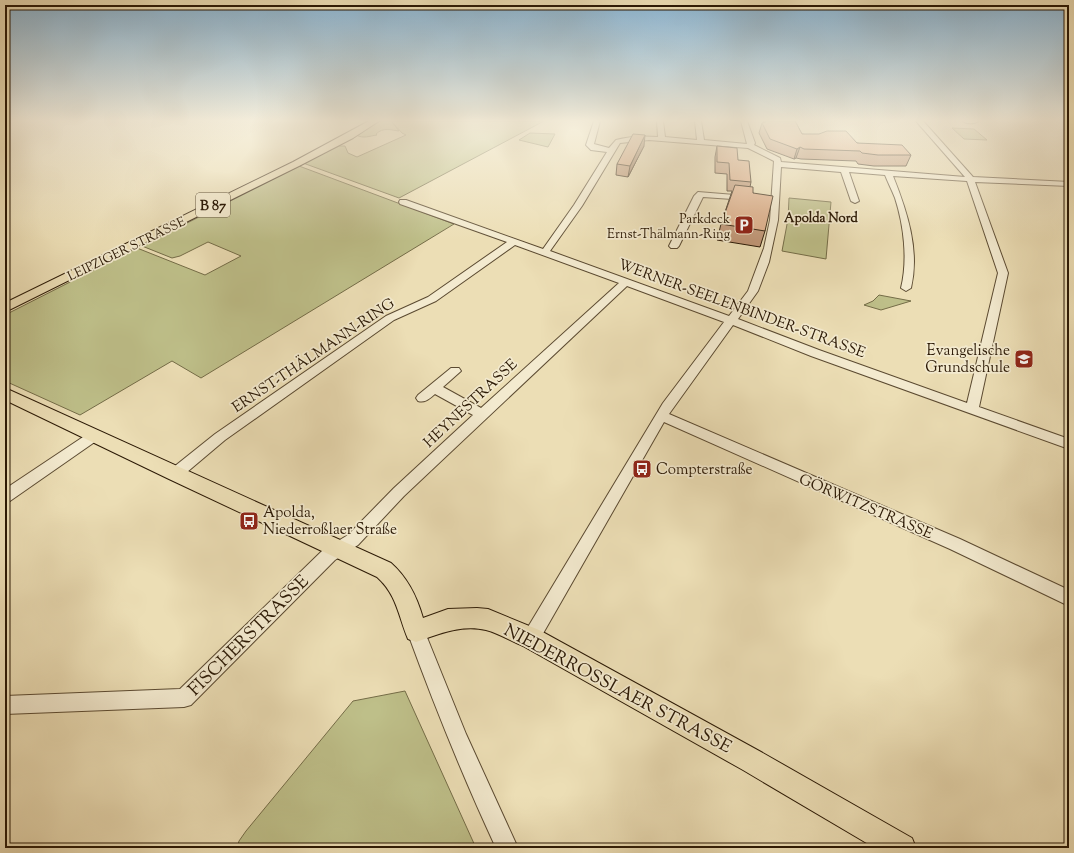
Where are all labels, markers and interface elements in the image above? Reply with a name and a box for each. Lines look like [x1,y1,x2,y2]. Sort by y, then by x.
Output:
road number: B 87 [196,193,230,217]
district label: Apolda Nord [784,210,859,228]
place label: Parkdeck Ernst-Thälmann-Ring [607,211,730,244]
street label: LEIPZIGER STRASSE [65,213,189,286]
parking icon: Parkdeck Ernst-Thälmann-Ring [733,214,755,236]
street label: WERNER-SEELENBINDER-STRASSE [615,255,868,364]
street label: ERNST-THÄLMANN-RING [228,293,399,419]
place label: Evangelische Grundschule [925,341,1010,379]
school or university icon: Evangelische Grundschule [1013,348,1035,370]
street label: HEYNESTRASSE [419,355,523,453]
bus stop icon: Compterstraße [631,458,653,480]
place label: Compterstraße [656,460,753,481]
street label: GÖRWITZSTRASSE [795,469,936,545]
place label: Apolda, Niederroßlaer Straße [263,503,397,541]
bus stop icon: Apolda, Niederroßlaer Straße [238,510,260,532]
street label: FISCHERSTRASSE [183,570,316,703]
street label: NIEDERROSSLAER STRASSE [499,619,736,761]

